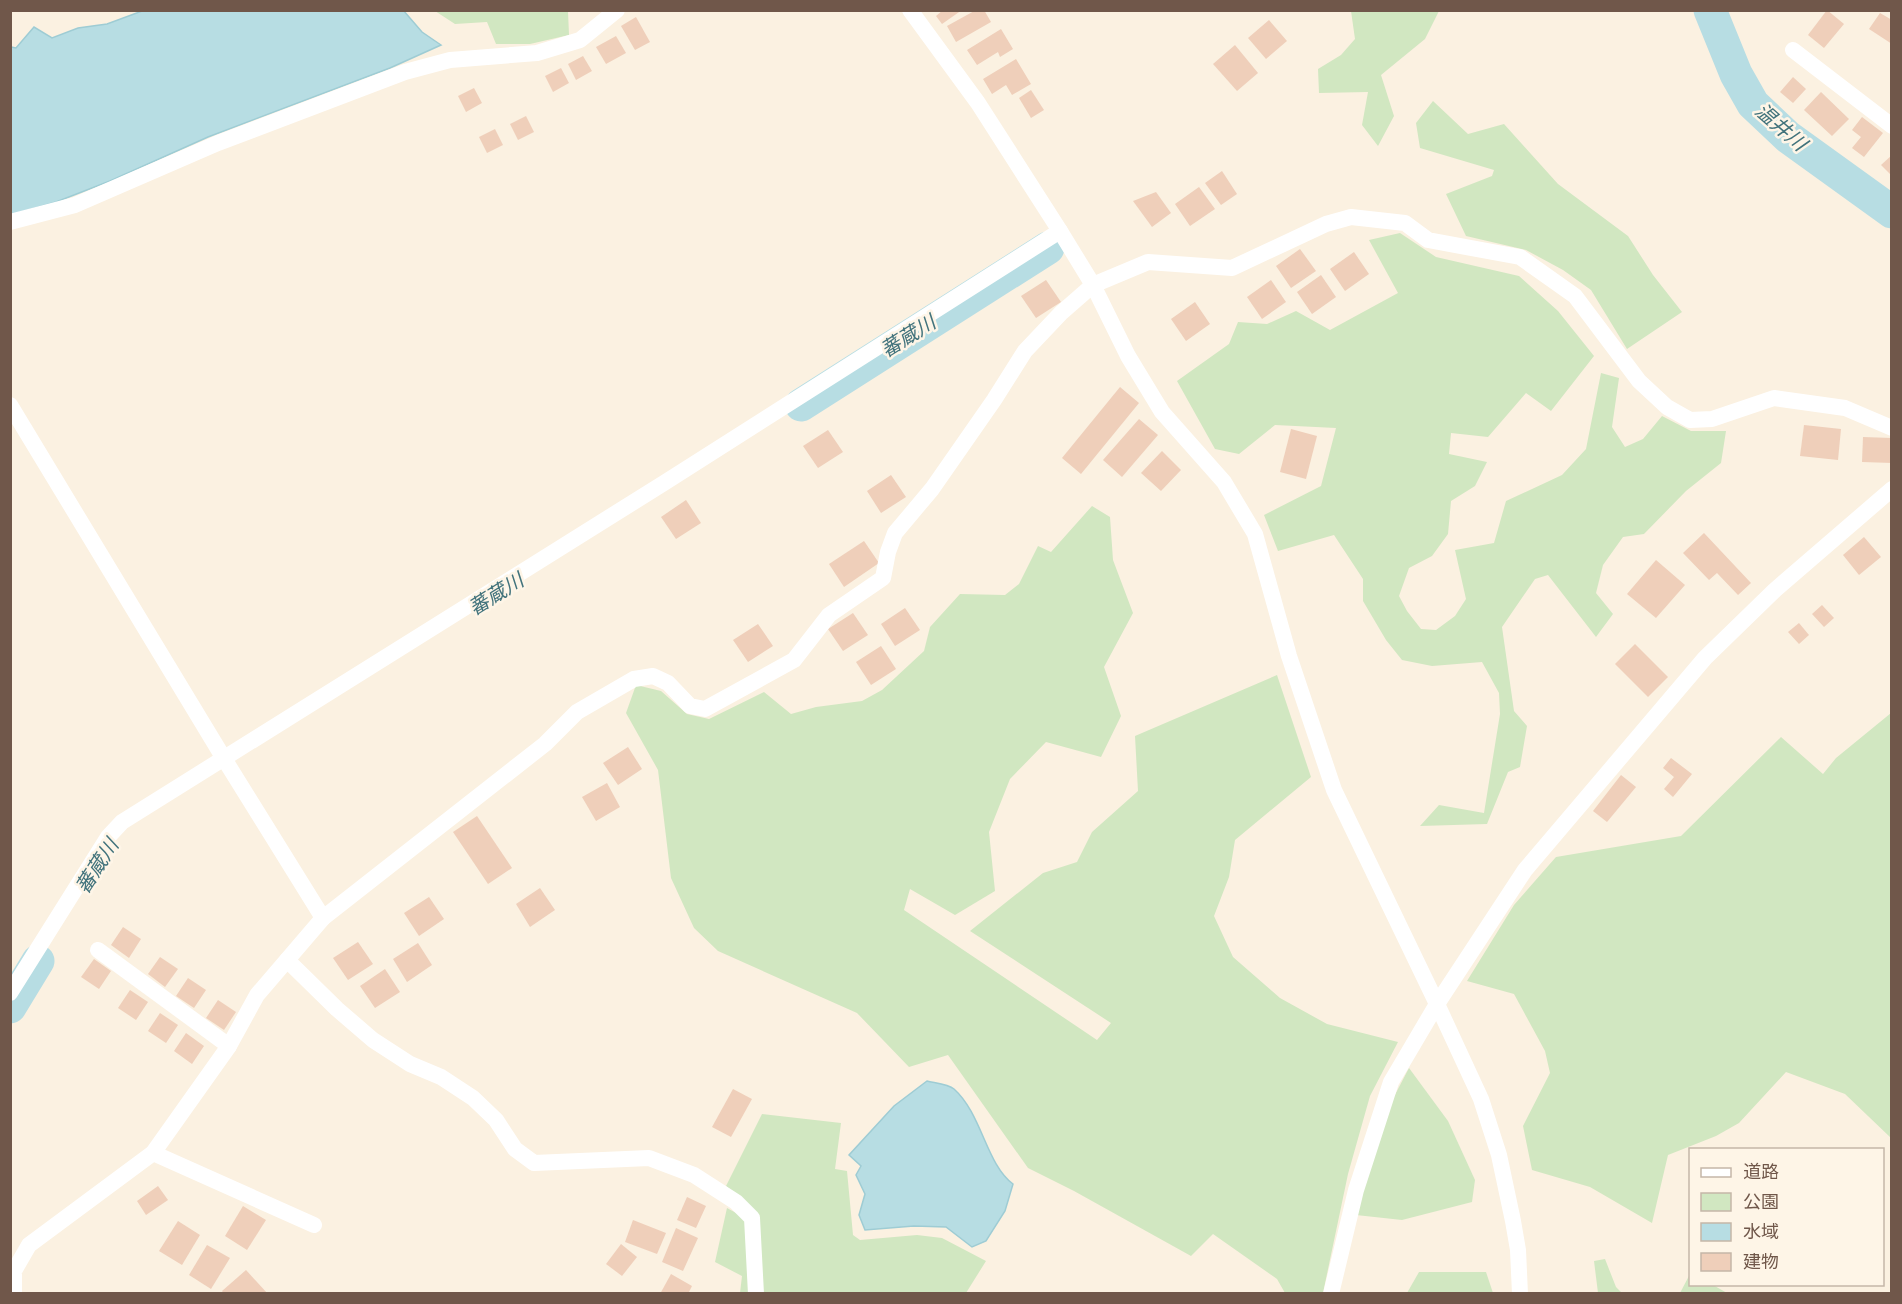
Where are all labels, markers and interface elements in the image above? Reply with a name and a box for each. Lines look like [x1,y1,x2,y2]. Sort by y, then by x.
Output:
water label: 温井川 [1750,98,1813,157]
water label: 蕃蔵川 [876,309,941,362]
water label: 蕃蔵川 [464,567,529,620]
water label: 蕃蔵川 [71,833,124,898]
legend [1689,1148,1884,1286]
text: 道路 [1743,1161,1779,1183]
text: 公園 [1743,1191,1779,1213]
text: 水域 [1743,1221,1779,1243]
text: 建物 [1743,1251,1779,1273]

